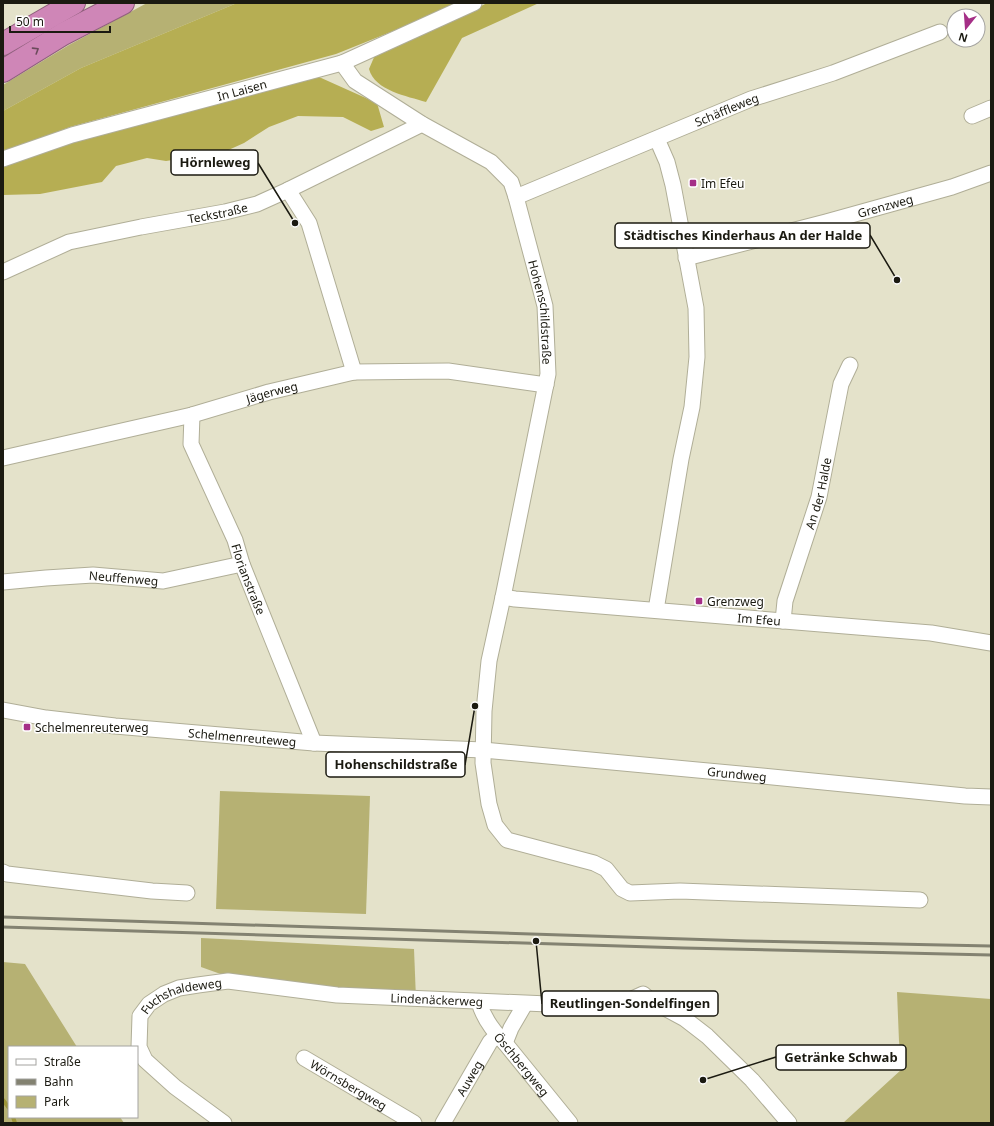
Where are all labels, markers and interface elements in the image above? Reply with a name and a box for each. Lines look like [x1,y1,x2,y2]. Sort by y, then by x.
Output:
scale bar [10,8,110,34]
north arrow [946,8,986,48]
text: 50 m [16,13,44,30]
text: N [956,30,969,47]
one-way arrow [32,47,39,55]
street label: In Laisen [215,75,269,104]
street label: Schäffleweg [692,89,761,130]
callout: Hörnleweg [171,150,258,175]
text: Hörnleweg [180,153,250,171]
place label: Im Efeu [701,175,744,192]
marker: Im Efeu [688,178,698,188]
street label: Grenzweg [856,190,915,221]
street label: Teckstraße [186,198,250,227]
callout: Städtisches Kinderhaus An der Halde [615,223,870,248]
text: Städtisches Kinderhaus An der Halde [624,226,863,244]
street label: Hohenschildstraße [525,258,556,365]
street label: Jägerweg [243,377,299,407]
street label: An der Halde [801,456,835,531]
street label: Florianstraße [228,541,270,617]
street label: Neuffenweg [88,566,159,589]
place label: Grenzweg [707,593,764,610]
marker: Grenzweg [694,596,704,606]
street label: Im Efeu [737,609,781,629]
place label: Schelmenreuterweg [35,719,149,736]
marker: Schelmenreuterweg [22,722,32,732]
street label: Schelmenreuteweg [188,724,297,750]
callout: Hohenschildstraße [326,752,465,777]
text: Hohenschildstraße [335,755,458,773]
street label: Grundweg [706,762,767,785]
street label: Fuchshaldeweg [136,973,223,1017]
street label: Lindenäckerweg [390,989,484,1010]
callout: Reutlingen-Sondelfingen [542,991,718,1016]
text: Reutlingen-Sondelfingen [550,994,710,1012]
street label: Öschbergweg [490,1028,553,1100]
callout: Getränke Schwab [776,1045,906,1070]
legend [8,1046,138,1118]
text: Getränke Schwab [784,1048,898,1066]
text: Straße [44,1053,81,1070]
street label: Wörnsbergweg [307,1055,390,1114]
street label: Auweg [452,1057,486,1099]
text: Bahn [44,1073,73,1090]
text: Park [44,1093,70,1110]

